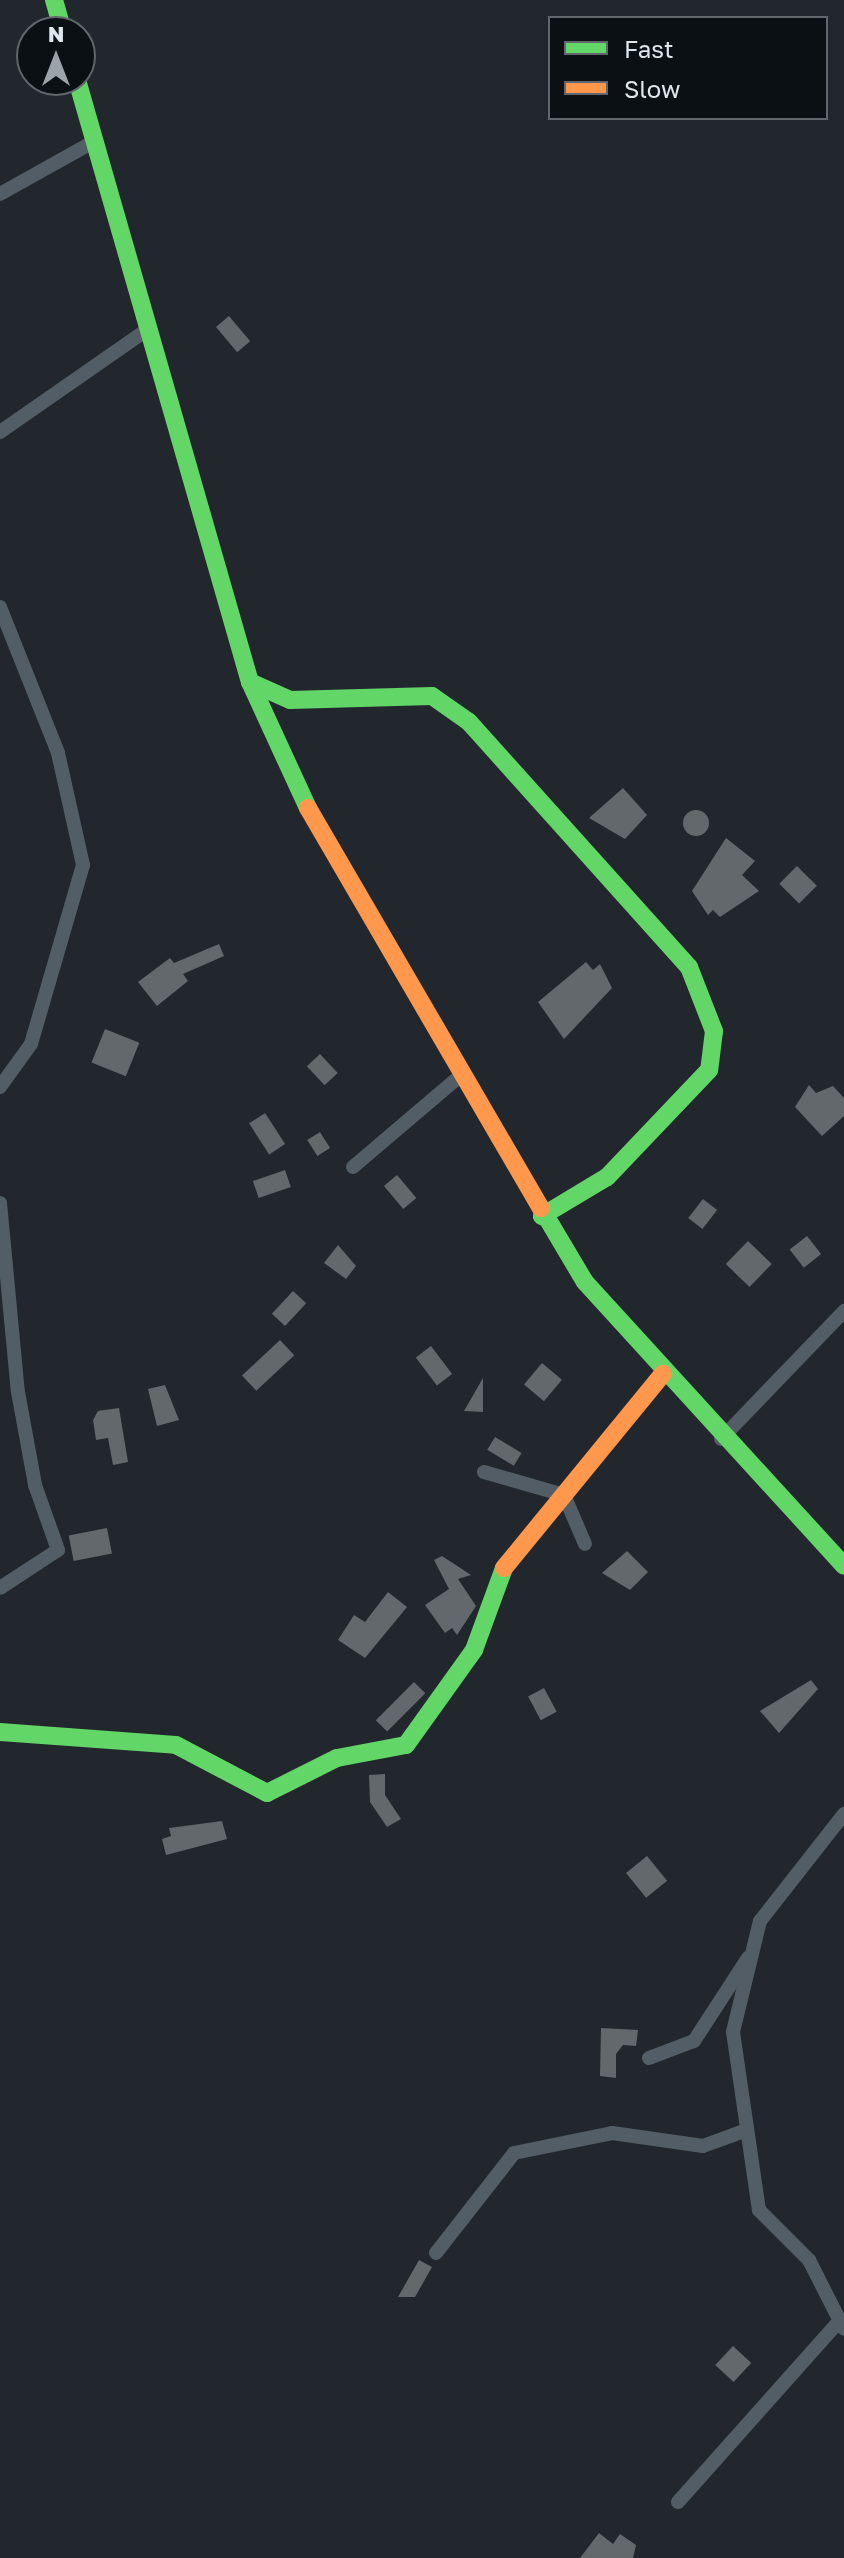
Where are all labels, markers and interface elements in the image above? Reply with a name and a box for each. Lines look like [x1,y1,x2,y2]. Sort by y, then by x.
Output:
north arrow [16,16,96,96]
legend [548,16,828,120]
text: N [48,20,64,47]
text: Fast [624,34,674,63]
text: Slow [624,74,680,103]

